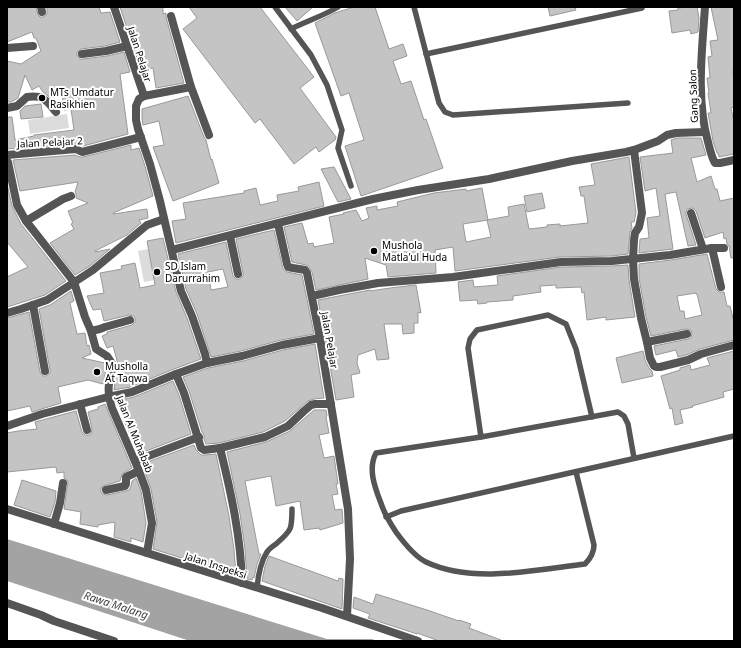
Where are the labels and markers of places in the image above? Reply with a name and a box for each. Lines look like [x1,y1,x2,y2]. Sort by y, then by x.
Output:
place label: MTs Umdatur Rasikhien [50,85,114,111]
marker: MTs Umdatur Rasikhien [37,93,47,103]
place label: Mushola Matla'ul Huda [382,238,447,264]
marker: Mushola Matla'ul Huda [369,246,379,256]
place label: SD Islam Darurrahim [165,259,220,285]
marker: SD Islam Darurrahim [152,267,162,277]
place label: Musholla At Taqwa [105,359,148,385]
marker: Musholla At Taqwa [92,367,102,377]

